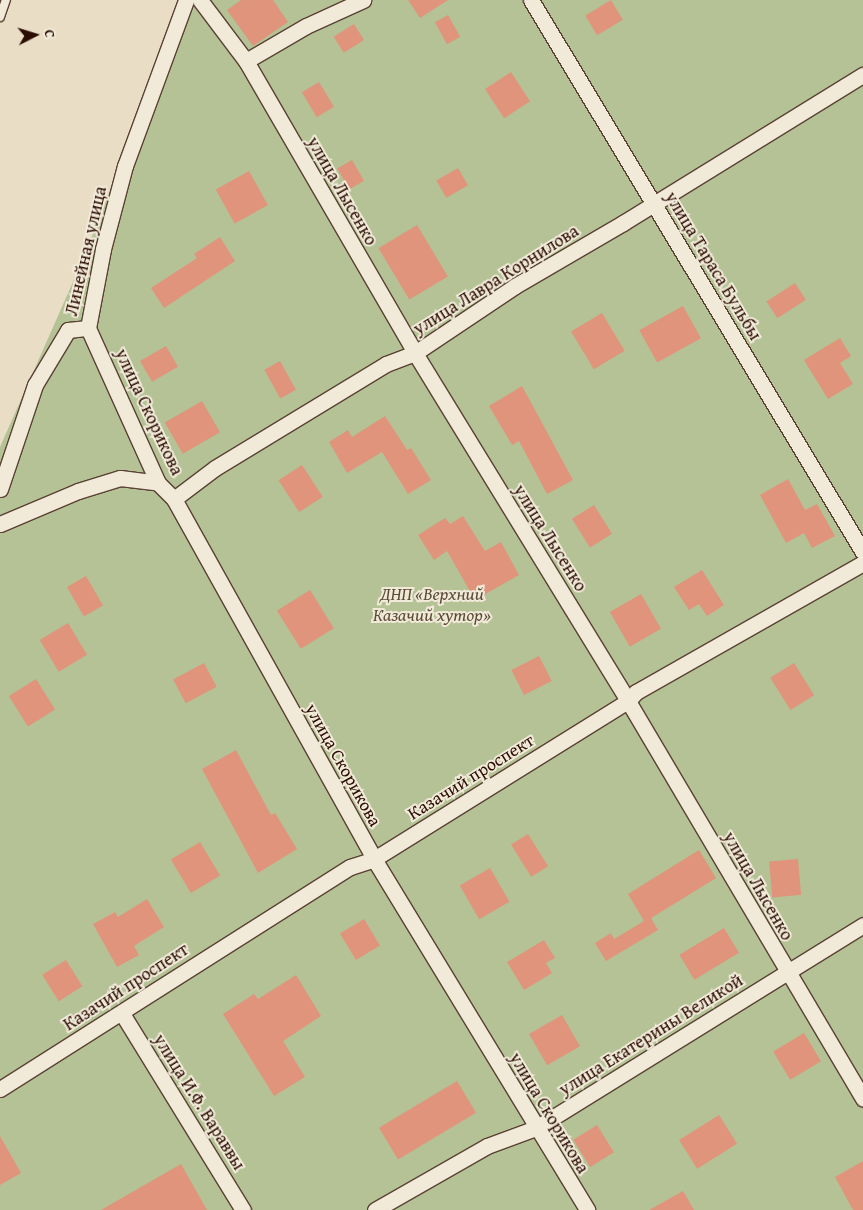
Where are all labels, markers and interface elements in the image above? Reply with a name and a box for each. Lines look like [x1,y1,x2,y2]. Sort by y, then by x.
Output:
north arrow [10,10,60,60]
text: С [40,29,60,39]
street label: улица Лысенко [302,133,382,249]
street label: Линейная улица [61,184,111,318]
street label: улица Тараса Бульбы [660,188,766,344]
street label: улица Лавра Корнилова [409,220,583,340]
street label: улица Скорикова [110,345,188,479]
street label: улица Лысенко [508,481,592,595]
park label: ДНП «Верхний Казачий хутор» [373,584,491,626]
street label: улица Скорикова [300,700,386,830]
street label: Казачий проспект [404,729,538,825]
street label: улица Лысенко [718,828,798,944]
street label: Казачий проспект [59,939,193,1035]
street label: улица Екатерины Великой [555,969,747,1101]
street label: улица И.Ф. Вараввы [148,1030,250,1174]
street label: улица Скорикова [504,1049,594,1177]

